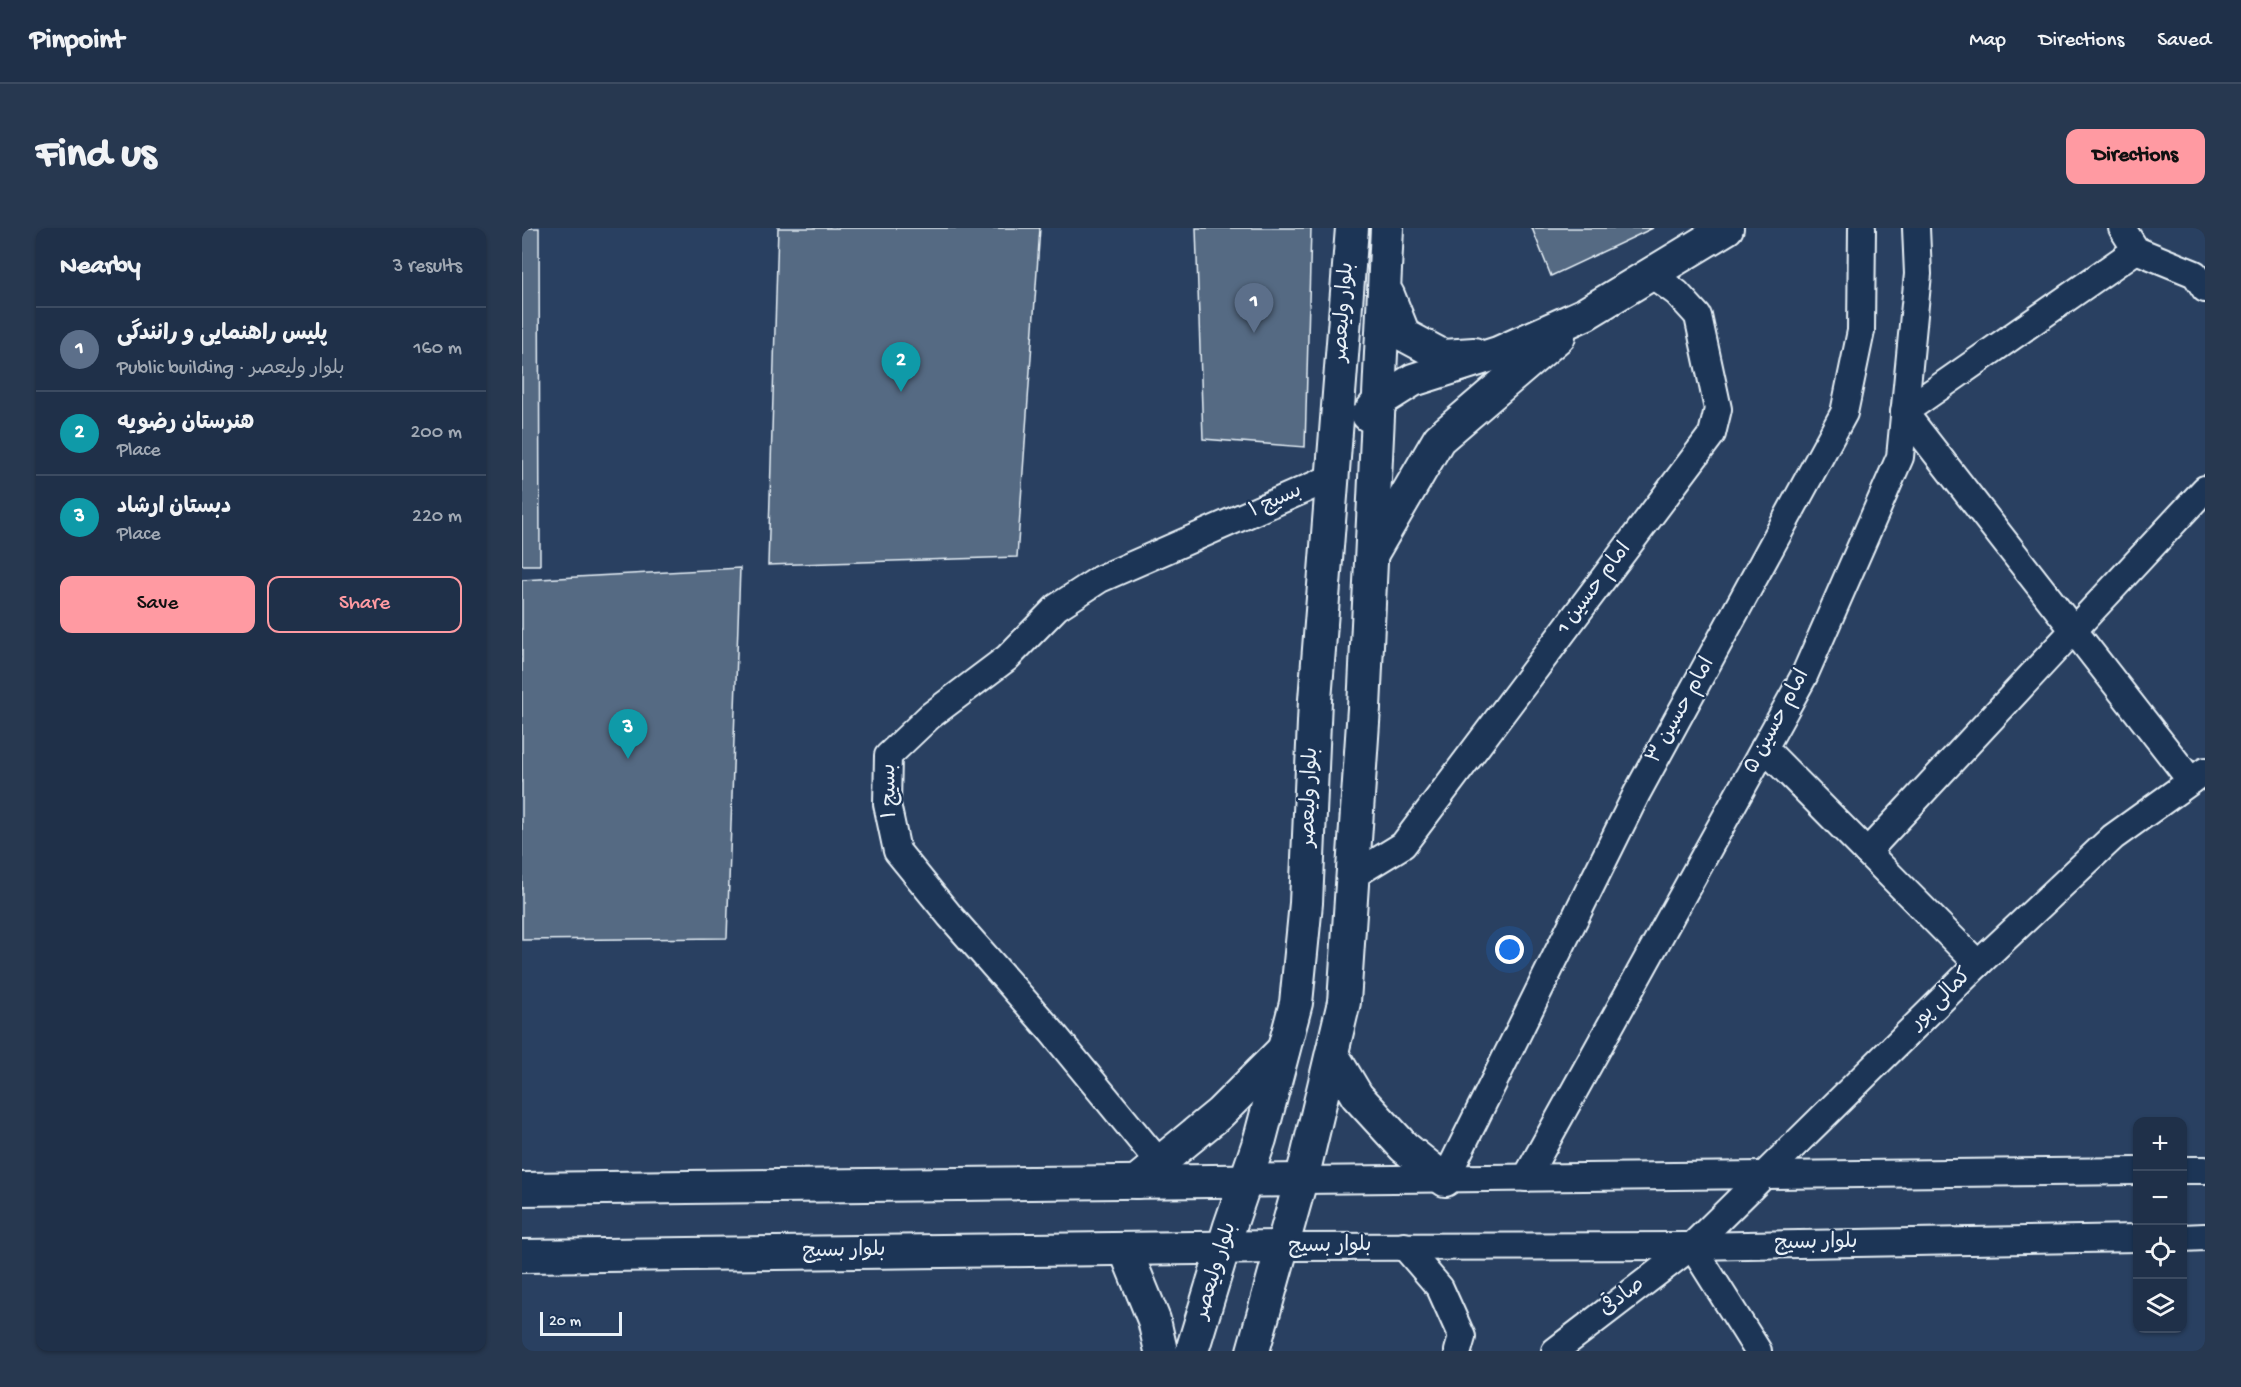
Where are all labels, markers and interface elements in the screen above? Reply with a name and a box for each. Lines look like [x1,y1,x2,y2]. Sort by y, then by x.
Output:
text: Pinpoint [30,25,124,58]
text: Map [1969,29,2006,54]
text: Directions [2039,29,2124,54]
text: Saved [2157,29,2211,54]
button: Directions [2066,129,2205,184]
text: Find us [36,132,156,181]
text: Nearby [60,252,141,283]
text: 3 results [393,256,462,279]
street label: بلوار ولیعصر [1329,261,1361,365]
pin: 1 [1234,284,1274,333]
text: پلیس راهنمایی و رانندگی [117,322,327,348]
text: 1 [75,338,84,361]
text: 160 m [413,338,462,361]
pin: 2 [882,342,920,392]
text: Public building · بلوار ولیعصر [117,358,345,381]
text: هنرستان رضویه [117,411,254,437]
text: 2 [75,422,84,445]
text: 200 m [411,422,462,445]
text: Place [117,440,161,463]
street label: بسیج ۱ [1246,479,1306,525]
text: دبستان ارشاد [117,495,231,521]
text: 3 [74,506,85,529]
text: 220 m [412,506,462,529]
text: Place [117,524,161,547]
street label: امام حسین 1 [1552,538,1638,641]
button: Save [60,576,255,633]
button: Share [267,576,462,633]
street label: امام حسین ۳ [1643,654,1721,768]
street label: امام حسین ۵ [1740,665,1816,779]
pin: 3 [608,710,648,759]
street label: بلوار ولیعصر [1297,747,1325,849]
street label: بسیج ۱ [878,763,904,819]
your location [1495,935,1524,964]
street label: کمالی پور [1905,964,1978,1037]
map controls [2133,1117,2187,1333]
button: + [2133,1117,2187,1171]
button: − [2133,1171,2187,1225]
street label: بلوار ولیعصر [1190,1220,1244,1324]
button: locate [2133,1225,2187,1279]
street label: بلوار بسیج [1774,1231,1858,1257]
street label: بلوار بسیج [1288,1234,1372,1260]
street label: بلوار بسیج [802,1239,886,1265]
street label: صادقی [1593,1270,1651,1323]
button: layers [2133,1279,2187,1333]
scale bar [540,1309,622,1336]
text: 20 m [549,1313,581,1332]

